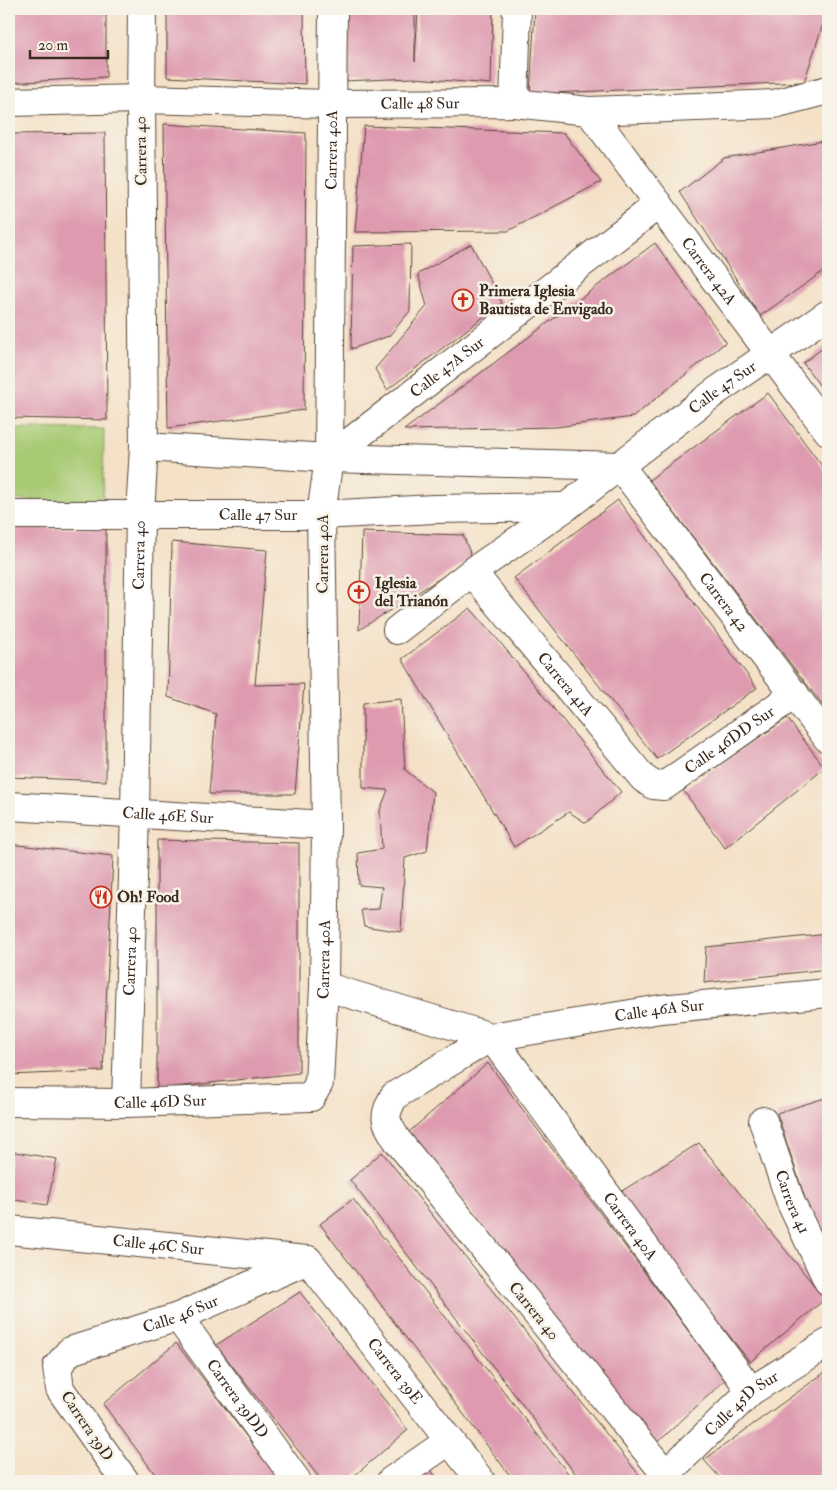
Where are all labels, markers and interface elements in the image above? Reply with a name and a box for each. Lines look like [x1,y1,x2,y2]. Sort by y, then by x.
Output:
scale bar [30,28,108,60]
text: 20 m [38,36,68,55]
street label: Calle 48 Sur [380,93,460,114]
street label: Carrera 40A [321,110,342,190]
street label: Carrera 40 [130,116,152,186]
street label: Carrera 42A [677,233,741,309]
place label: Primera Iglesia Bautista de Envigado [479,281,613,320]
church icon: Primera Iglesia Bautista de Envigado [451,288,475,312]
street label: Calle 47A Sur [406,332,488,402]
street label: Calle 47 Sur [685,357,760,419]
street label: Calle 47 Sur [219,505,297,525]
street label: Carrera 40A [313,514,333,594]
street label: Carrera 40 [129,520,150,590]
street label: Carrera 42 [695,568,753,636]
place label: Iglesia del Trianón [375,573,449,611]
church icon: Iglesia del Trianón [347,580,371,604]
street label: Carrera 41A [533,648,598,720]
street label: Calle 46DD Sur [681,701,778,779]
street label: Calle 46E Sur [122,803,214,828]
restaurant icon: Oh! Food [89,885,113,909]
place label: Oh! Food [117,887,179,907]
street label: Carrera 40A [313,919,335,1000]
street label: Carrera 40 [119,926,141,996]
street label: Calle 46A Sur [613,995,705,1026]
street label: Calle 46D Sur [114,1090,207,1113]
street label: Carrera 41 [770,1167,814,1237]
street label: Carrera 40A [598,1188,662,1264]
street label: Calle 46C Sur [112,1231,205,1260]
street label: Carrera 40 [504,1278,564,1344]
street label: Calle 46 Sur [140,1291,222,1337]
street label: Carrera 39E [363,1334,427,1408]
street label: Carrera 39DD [202,1355,273,1442]
street label: Calle 45D Sur [700,1366,782,1441]
street label: Carrera 39D [56,1387,118,1465]

